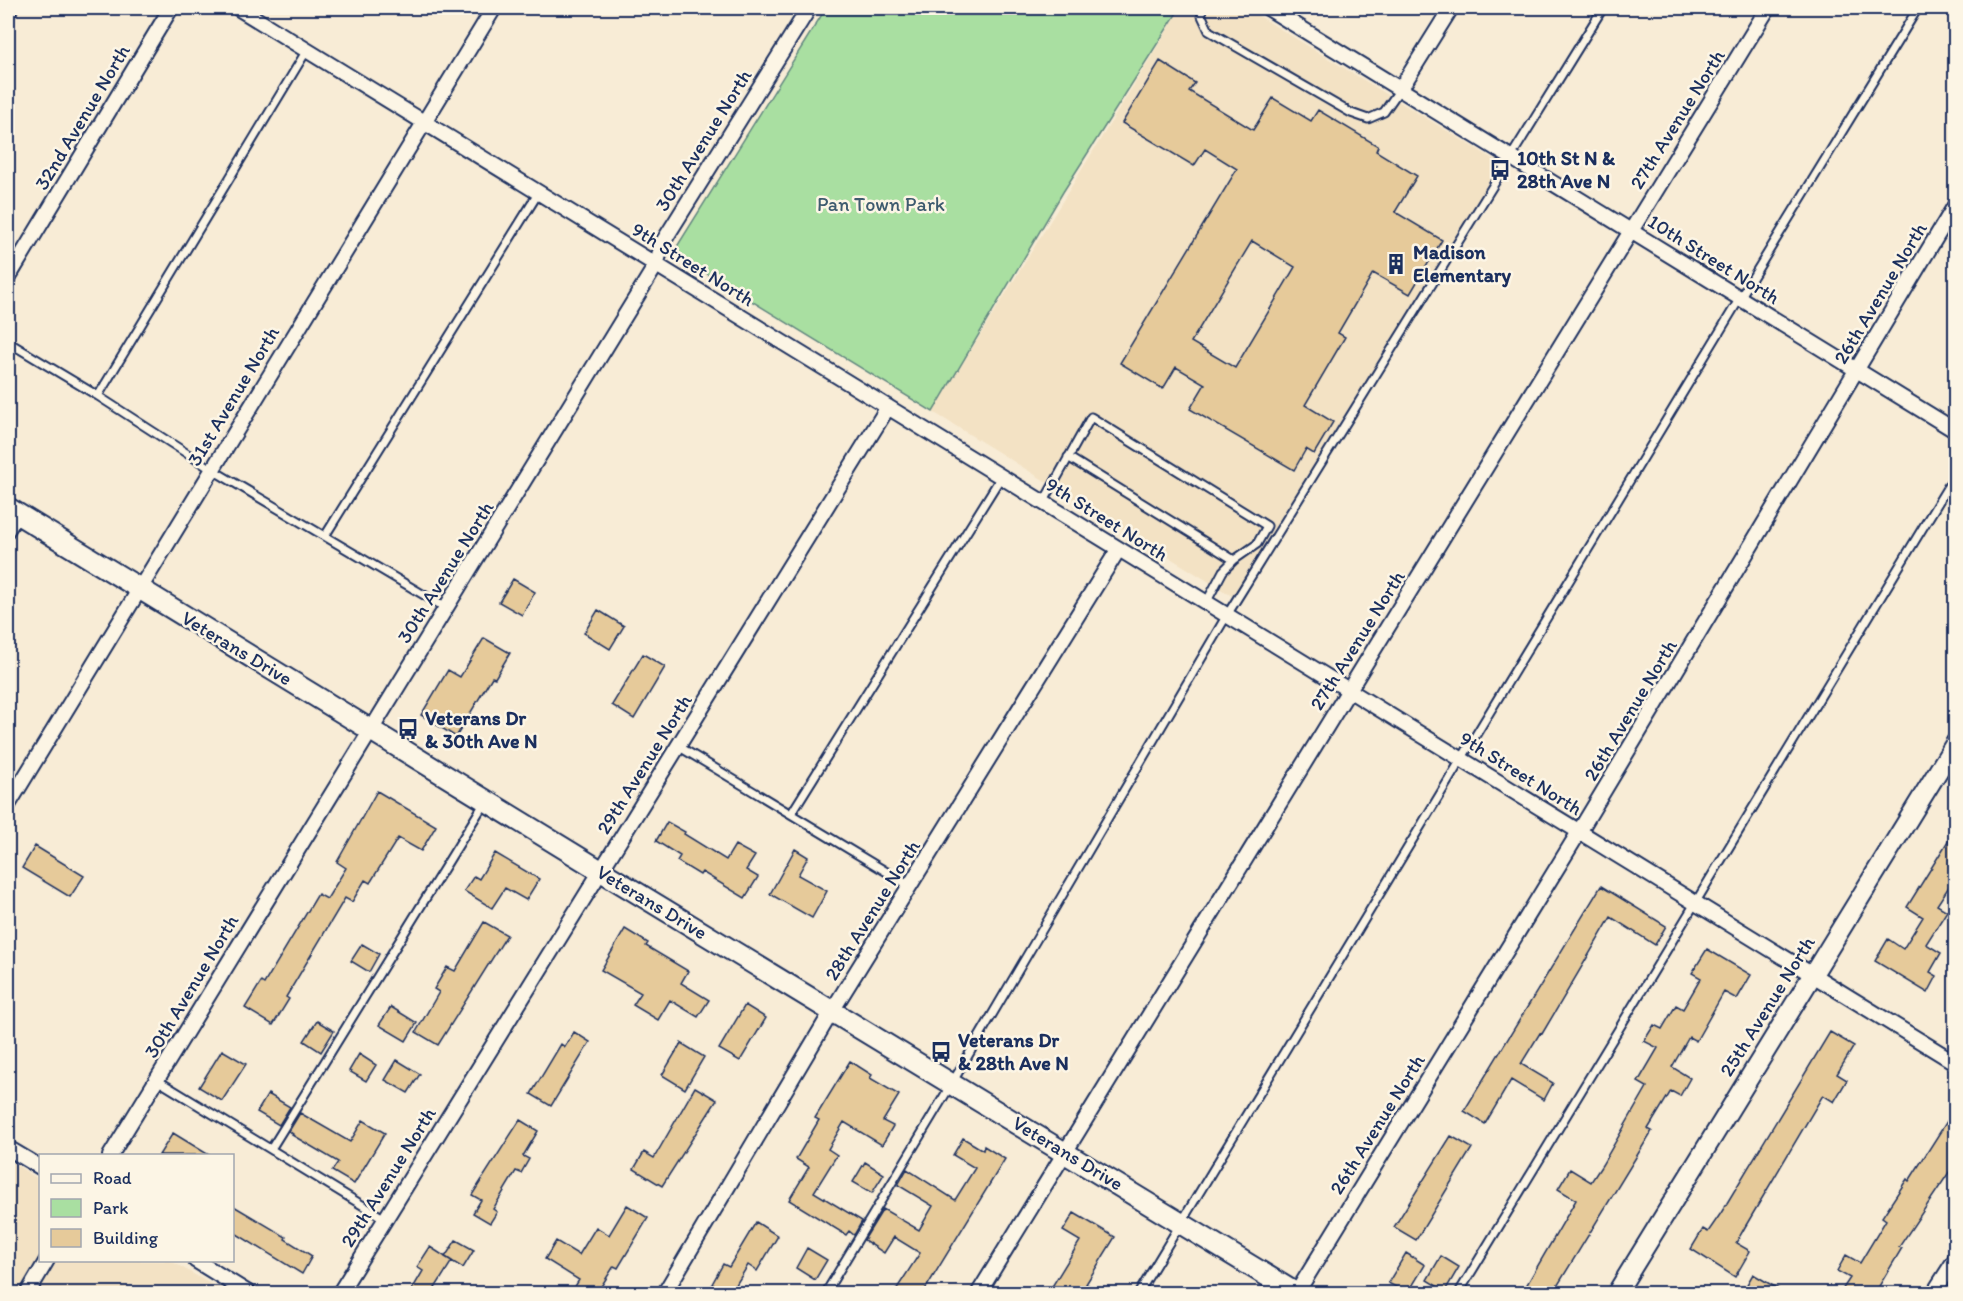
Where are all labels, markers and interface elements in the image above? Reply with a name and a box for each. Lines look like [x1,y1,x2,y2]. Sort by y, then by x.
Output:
street label: 32nd Avenue North [29,40,135,194]
street label: 27th Avenue North [1624,45,1730,193]
street label: 30th Avenue North [650,64,756,215]
place label: 10th St N & 28th Ave N [1517,146,1615,193]
bus stop icon: 10th St N & 28th Ave N [1488,158,1512,182]
park label: Pan Town Park [817,192,945,216]
street label: 10th Street North [1644,209,1784,309]
street label: 9th Street North [627,217,759,311]
street label: 26th Avenue North [1828,218,1932,368]
place label: Madison Elementary [1413,240,1512,288]
building icon: Madison Elementary [1384,252,1408,276]
street label: 31st Avenue North [182,322,284,470]
street label: 9th Street North [1041,472,1173,566]
street label: 30th Avenue North [392,496,498,647]
street label: 27th Avenue North [1304,566,1410,714]
street label: Veterans Drive [177,606,297,690]
street label: 26th Avenue North [1578,635,1682,785]
street label: 29th Avenue North [591,689,697,839]
place label: Veterans Dr & 30th Ave N [425,706,537,753]
bus stop icon: Veterans Dr & 30th Ave N [396,717,420,741]
street label: 9th Street North [1455,726,1587,820]
street label: 28th Avenue North [819,835,925,985]
street label: Veterans Drive [592,860,712,944]
street label: 30th Avenue North [139,910,243,1062]
street label: 25th Avenue North [1714,931,1820,1081]
place label: Veterans Dr & 28th Ave N [958,1028,1069,1075]
bus stop icon: Veterans Dr & 28th Ave N [929,1040,953,1064]
street label: 26th Avenue North [1324,1049,1430,1199]
street label: 29th Avenue North [335,1102,441,1252]
street label: Veterans Drive [1008,1111,1128,1195]
legend [39,1154,234,1262]
text: Road [93,1167,132,1189]
text: Park [93,1197,128,1219]
text: Building [93,1227,159,1249]

